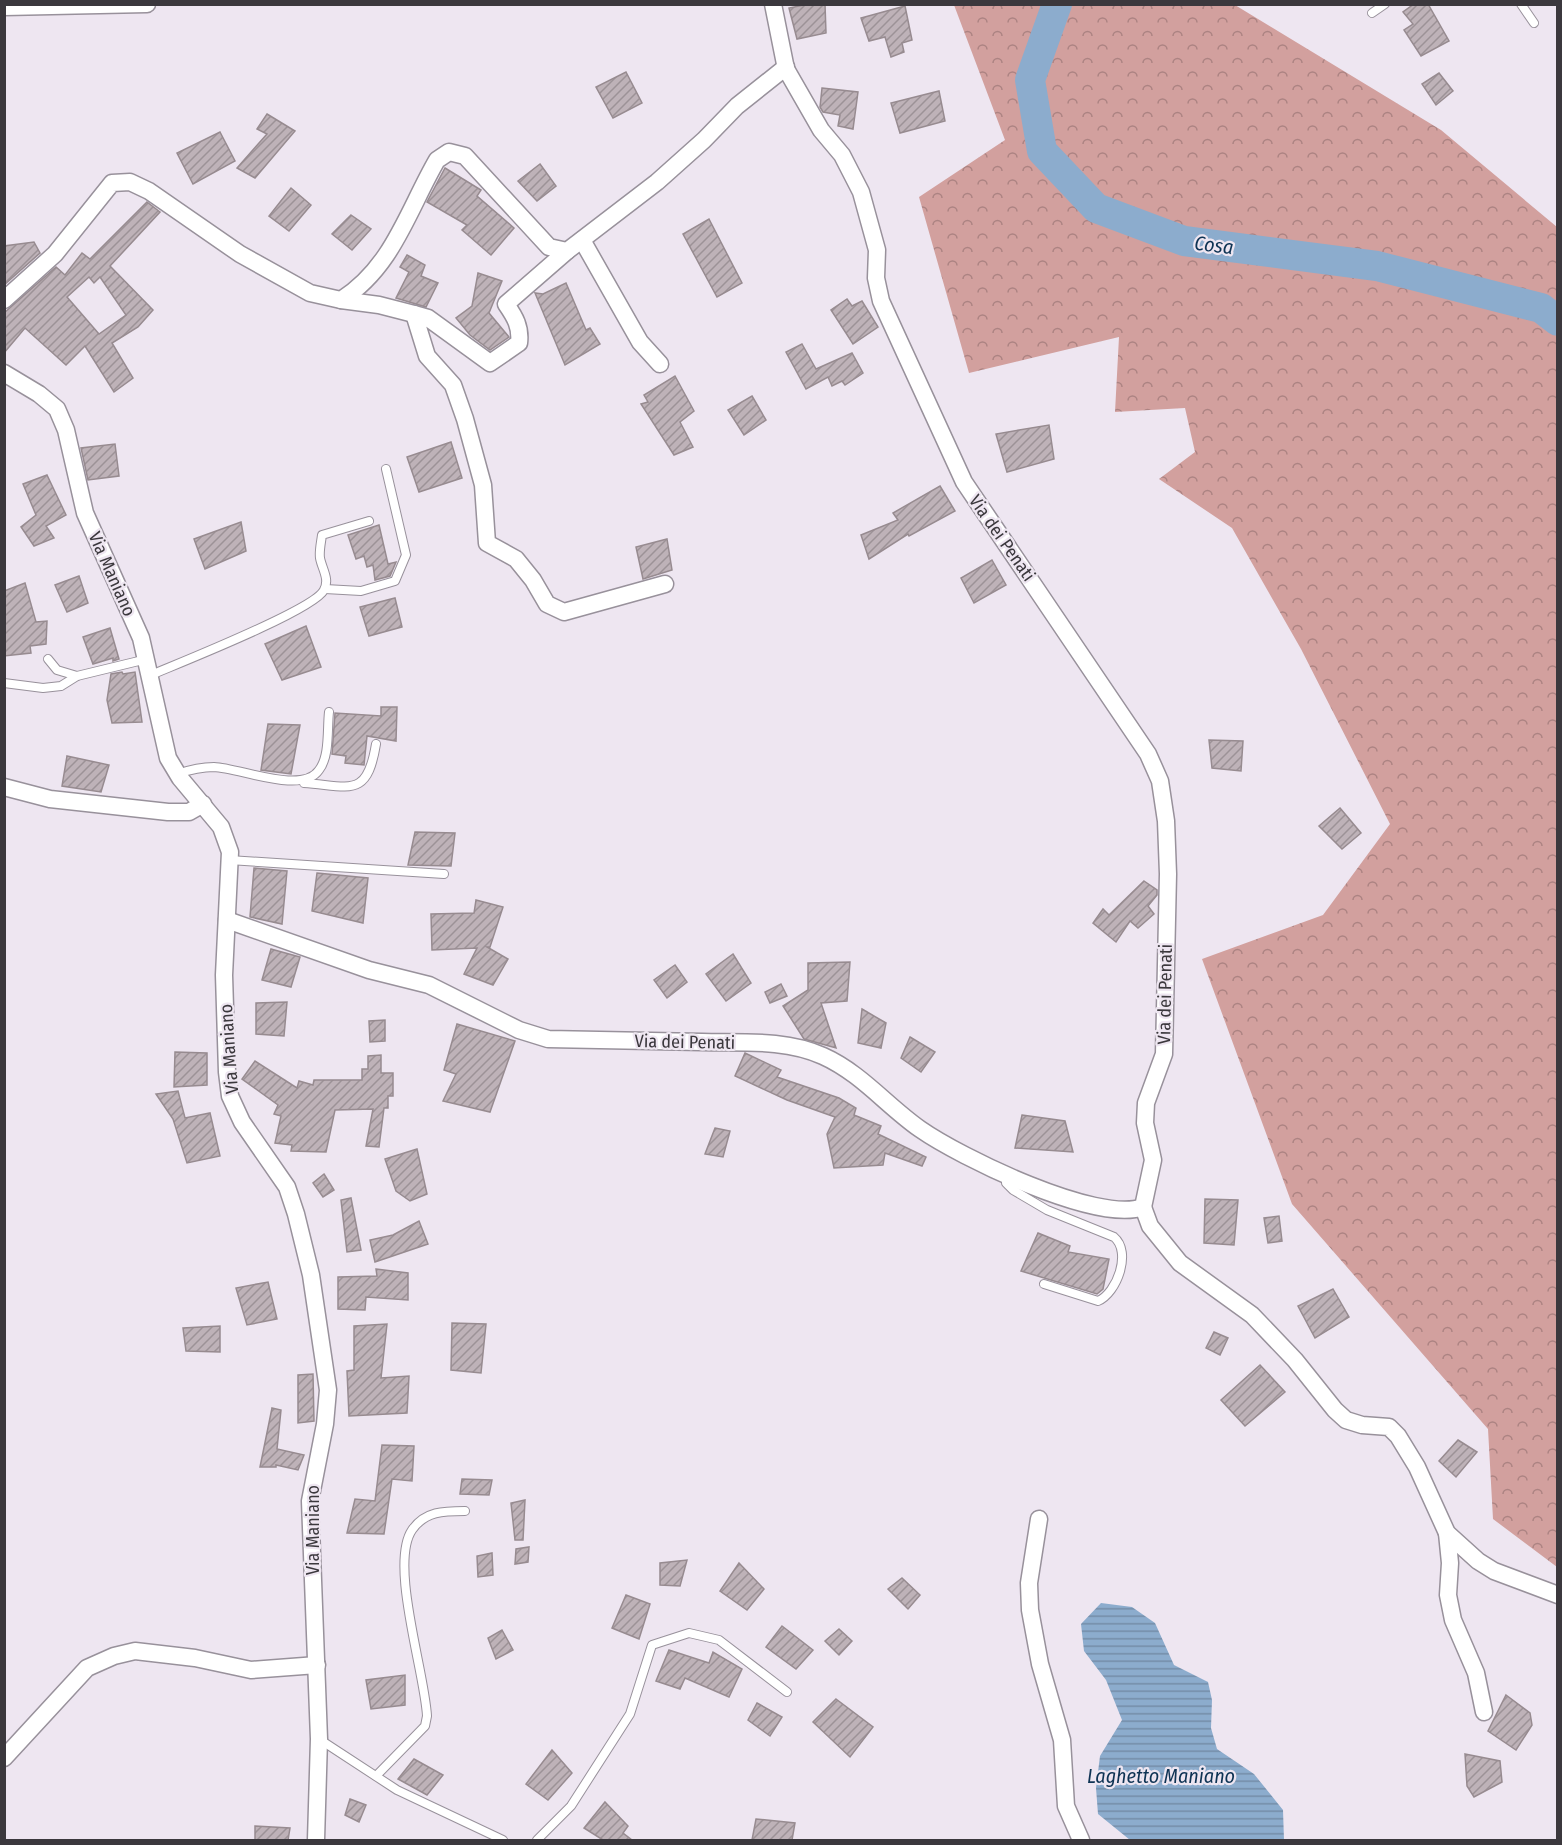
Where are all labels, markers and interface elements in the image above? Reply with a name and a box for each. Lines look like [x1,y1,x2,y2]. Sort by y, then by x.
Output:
water label: Cosa [1193,231,1235,259]
street label: Via dei Penati [964,491,1040,585]
street label: Via Maniano [84,528,140,620]
street label: Via dei Penati [1153,944,1177,1044]
street label: Via Maniano [215,1003,243,1095]
street label: Via dei Penati [635,1030,735,1054]
street label: Via Maniano [302,1485,324,1575]
water label: Laghetto Maniano [1087,1764,1235,1788]

